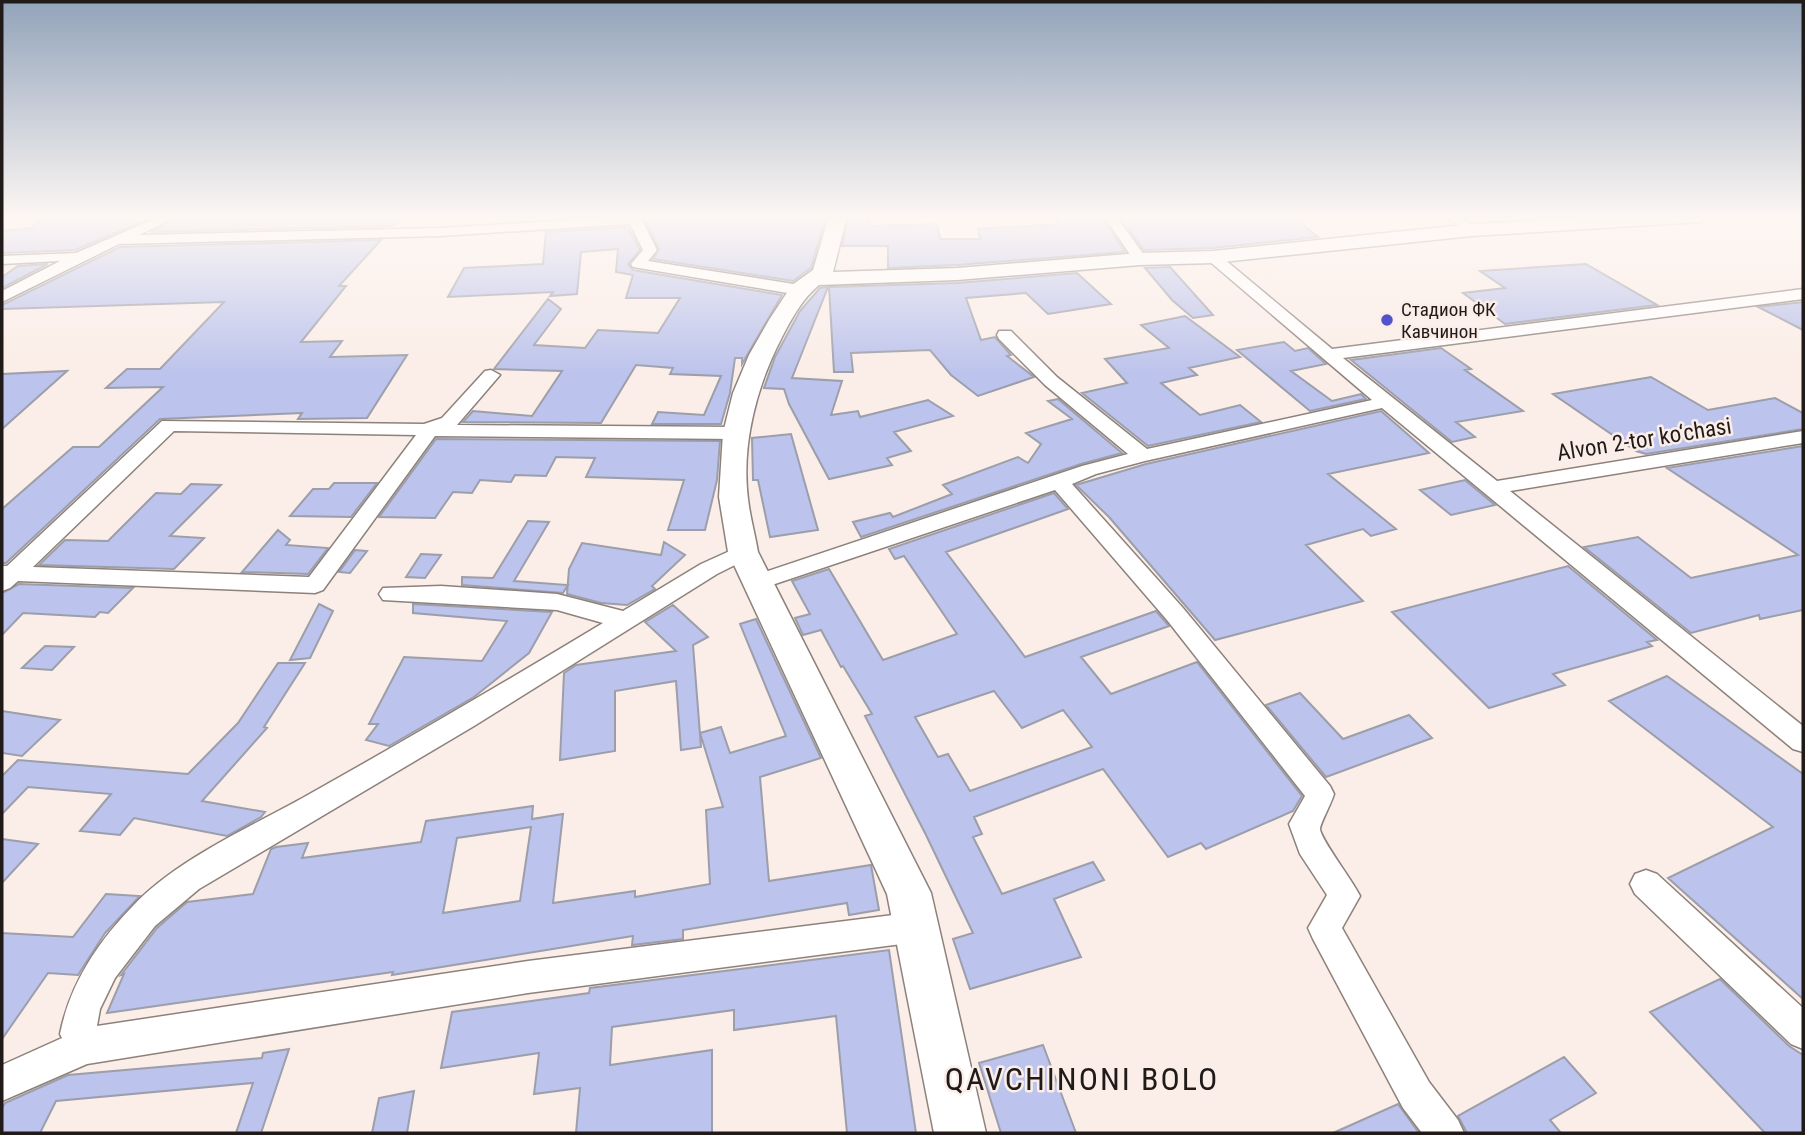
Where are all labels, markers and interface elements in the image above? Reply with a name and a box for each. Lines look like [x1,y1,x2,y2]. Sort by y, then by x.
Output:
place label: Стадион ФК Кавчинон [1401,298,1496,343]
marker: Стадион ФК Кавчинон [1379,312,1395,328]
street label: Alvon 2-tor ko‘chasi [1555,412,1733,467]
district label: QAVCHINONI BOLO [945,1060,1219,1098]

